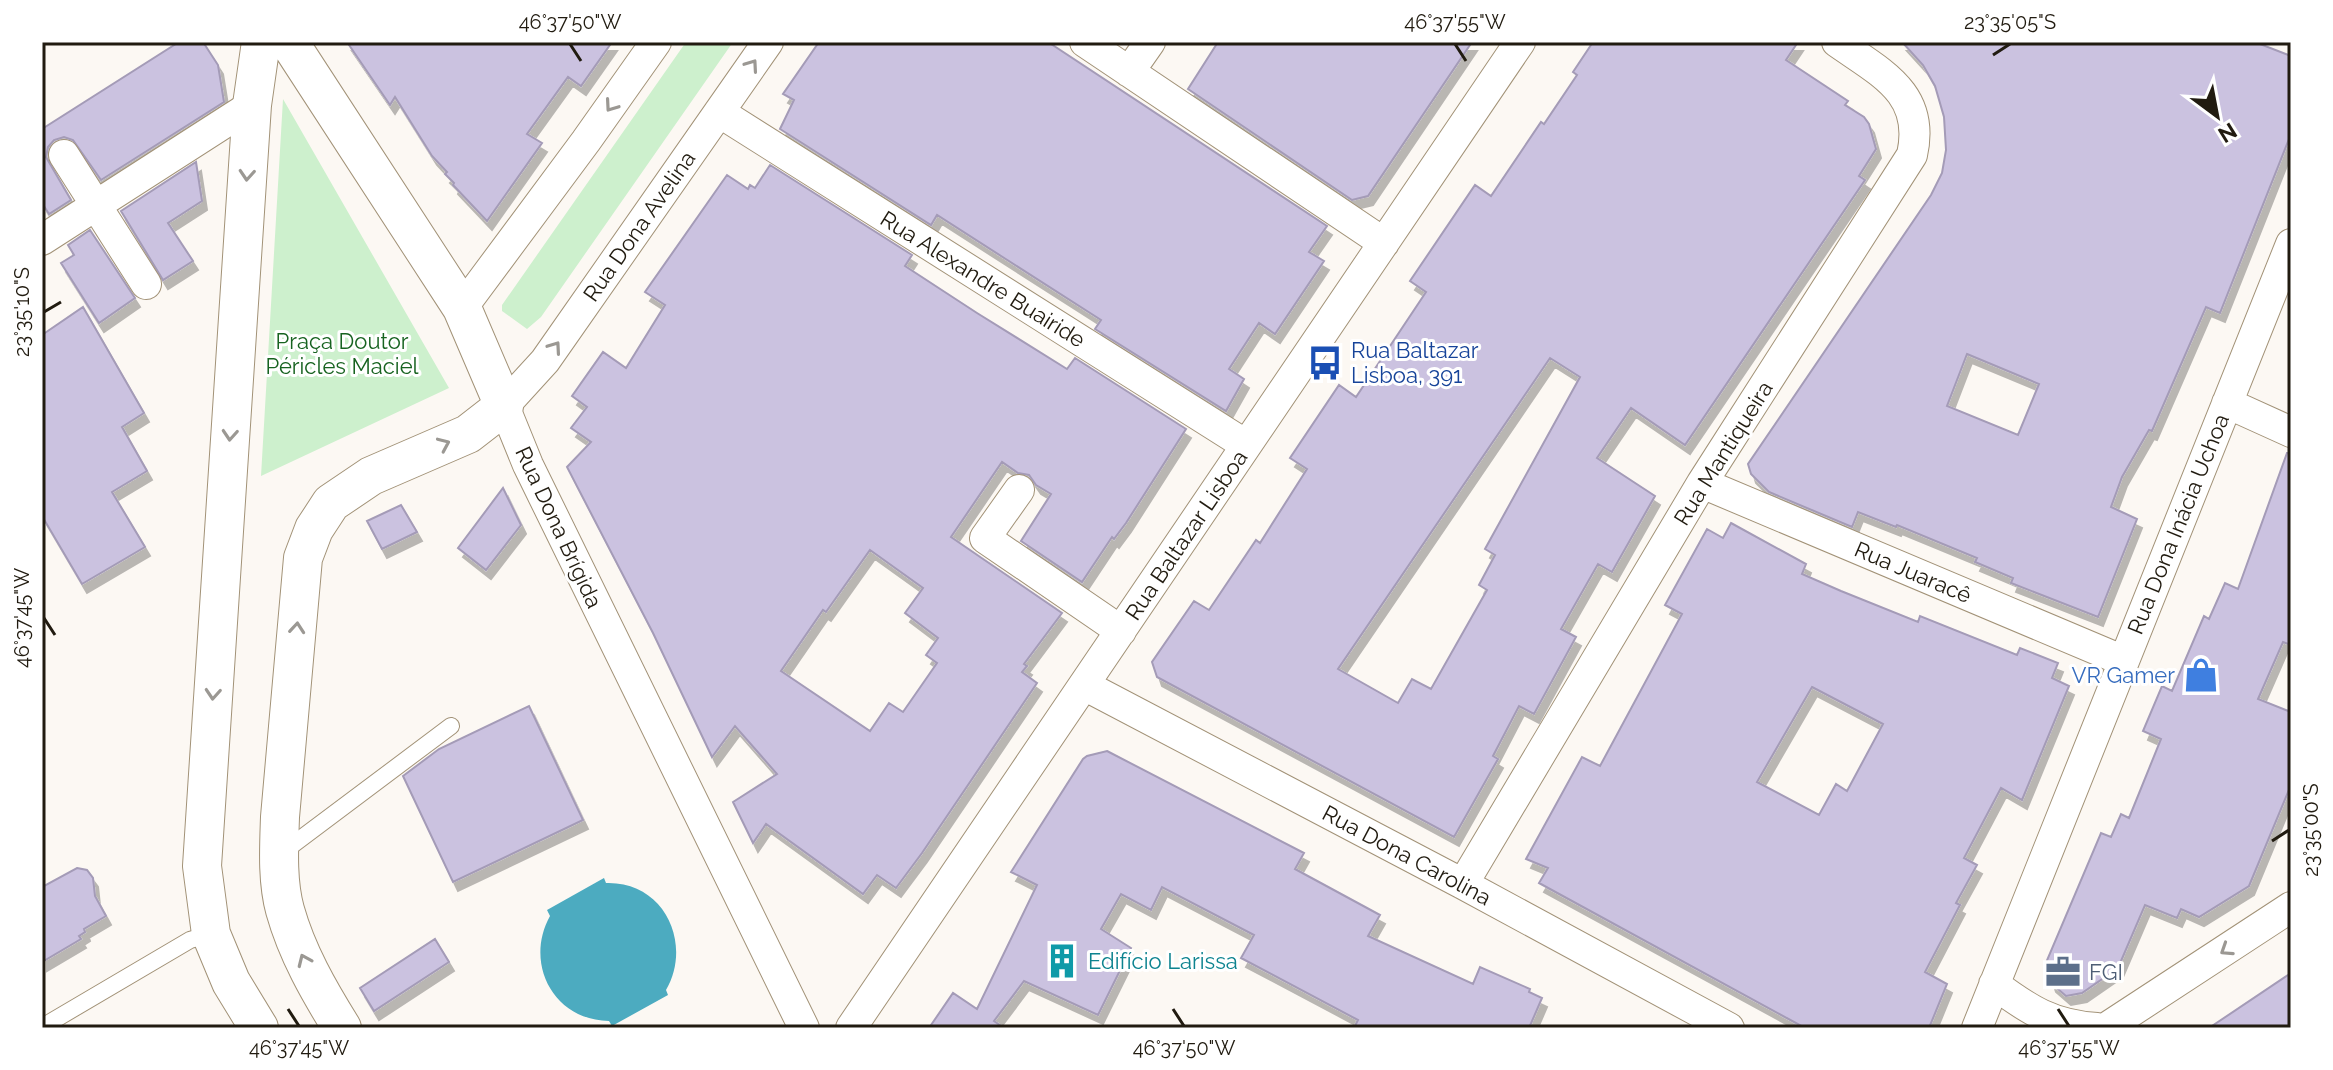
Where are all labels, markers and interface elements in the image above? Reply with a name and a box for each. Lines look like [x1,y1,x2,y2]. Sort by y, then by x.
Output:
text: 46°37'50"W [519,10,621,34]
text: 46°37'55"W [1404,10,1506,34]
text: 23°35'05"S [1964,10,2056,34]
one-way arrow [742,59,757,74]
north arrow [2177,76,2257,156]
one-way arrow [606,97,621,111]
text: N [2214,117,2242,148]
street label: Rua Dona Avelina [577,146,701,306]
one-way arrow [239,169,256,182]
street label: Rua Alexandre Buairide [876,205,1090,353]
text: 23°35'10"S [10,267,34,357]
park label: Praça Doutor Péricles Maciel [265,328,419,379]
place label: Rua Baltazar Lisboa, 391 [1351,337,1479,388]
one-way arrow [545,341,560,355]
bus stop icon: Rua Baltazar Lisboa, 391 [1306,344,1344,382]
street label: Rua Mantiqueira [1668,376,1778,530]
street label: Rua Dona Inácia Uchoa [2122,410,2234,638]
one-way arrow [222,429,239,442]
one-way arrow [436,438,450,454]
street label: Rua Dona Brígida [510,442,608,612]
street label: Rua Baltazar Lisboa [1119,445,1253,625]
street label: Rua Juaracê [1851,536,1975,608]
text: 46°37'45"W [10,568,34,668]
one-way arrow [288,621,305,634]
shop icon: VR Gamer [2182,656,2220,694]
place label: VR Gamer [2071,662,2175,688]
one-way arrow [205,688,222,701]
text: 23°35'00"S [2299,783,2323,877]
street label: Rua Dona Carolina [1318,800,1496,910]
one-way arrow [2220,940,2234,955]
building icon: Edifício Larissa [1043,942,1081,980]
place label: Edifício Larissa [1088,948,1238,974]
office icon: FGI [2044,953,2082,991]
one-way arrow [298,954,314,968]
place label: FGI [2089,959,2123,985]
text: 46°37'45"W [249,1036,349,1060]
text: 46°37'50"W [1133,1036,1235,1060]
text: 46°37'55"W [2018,1036,2120,1060]

